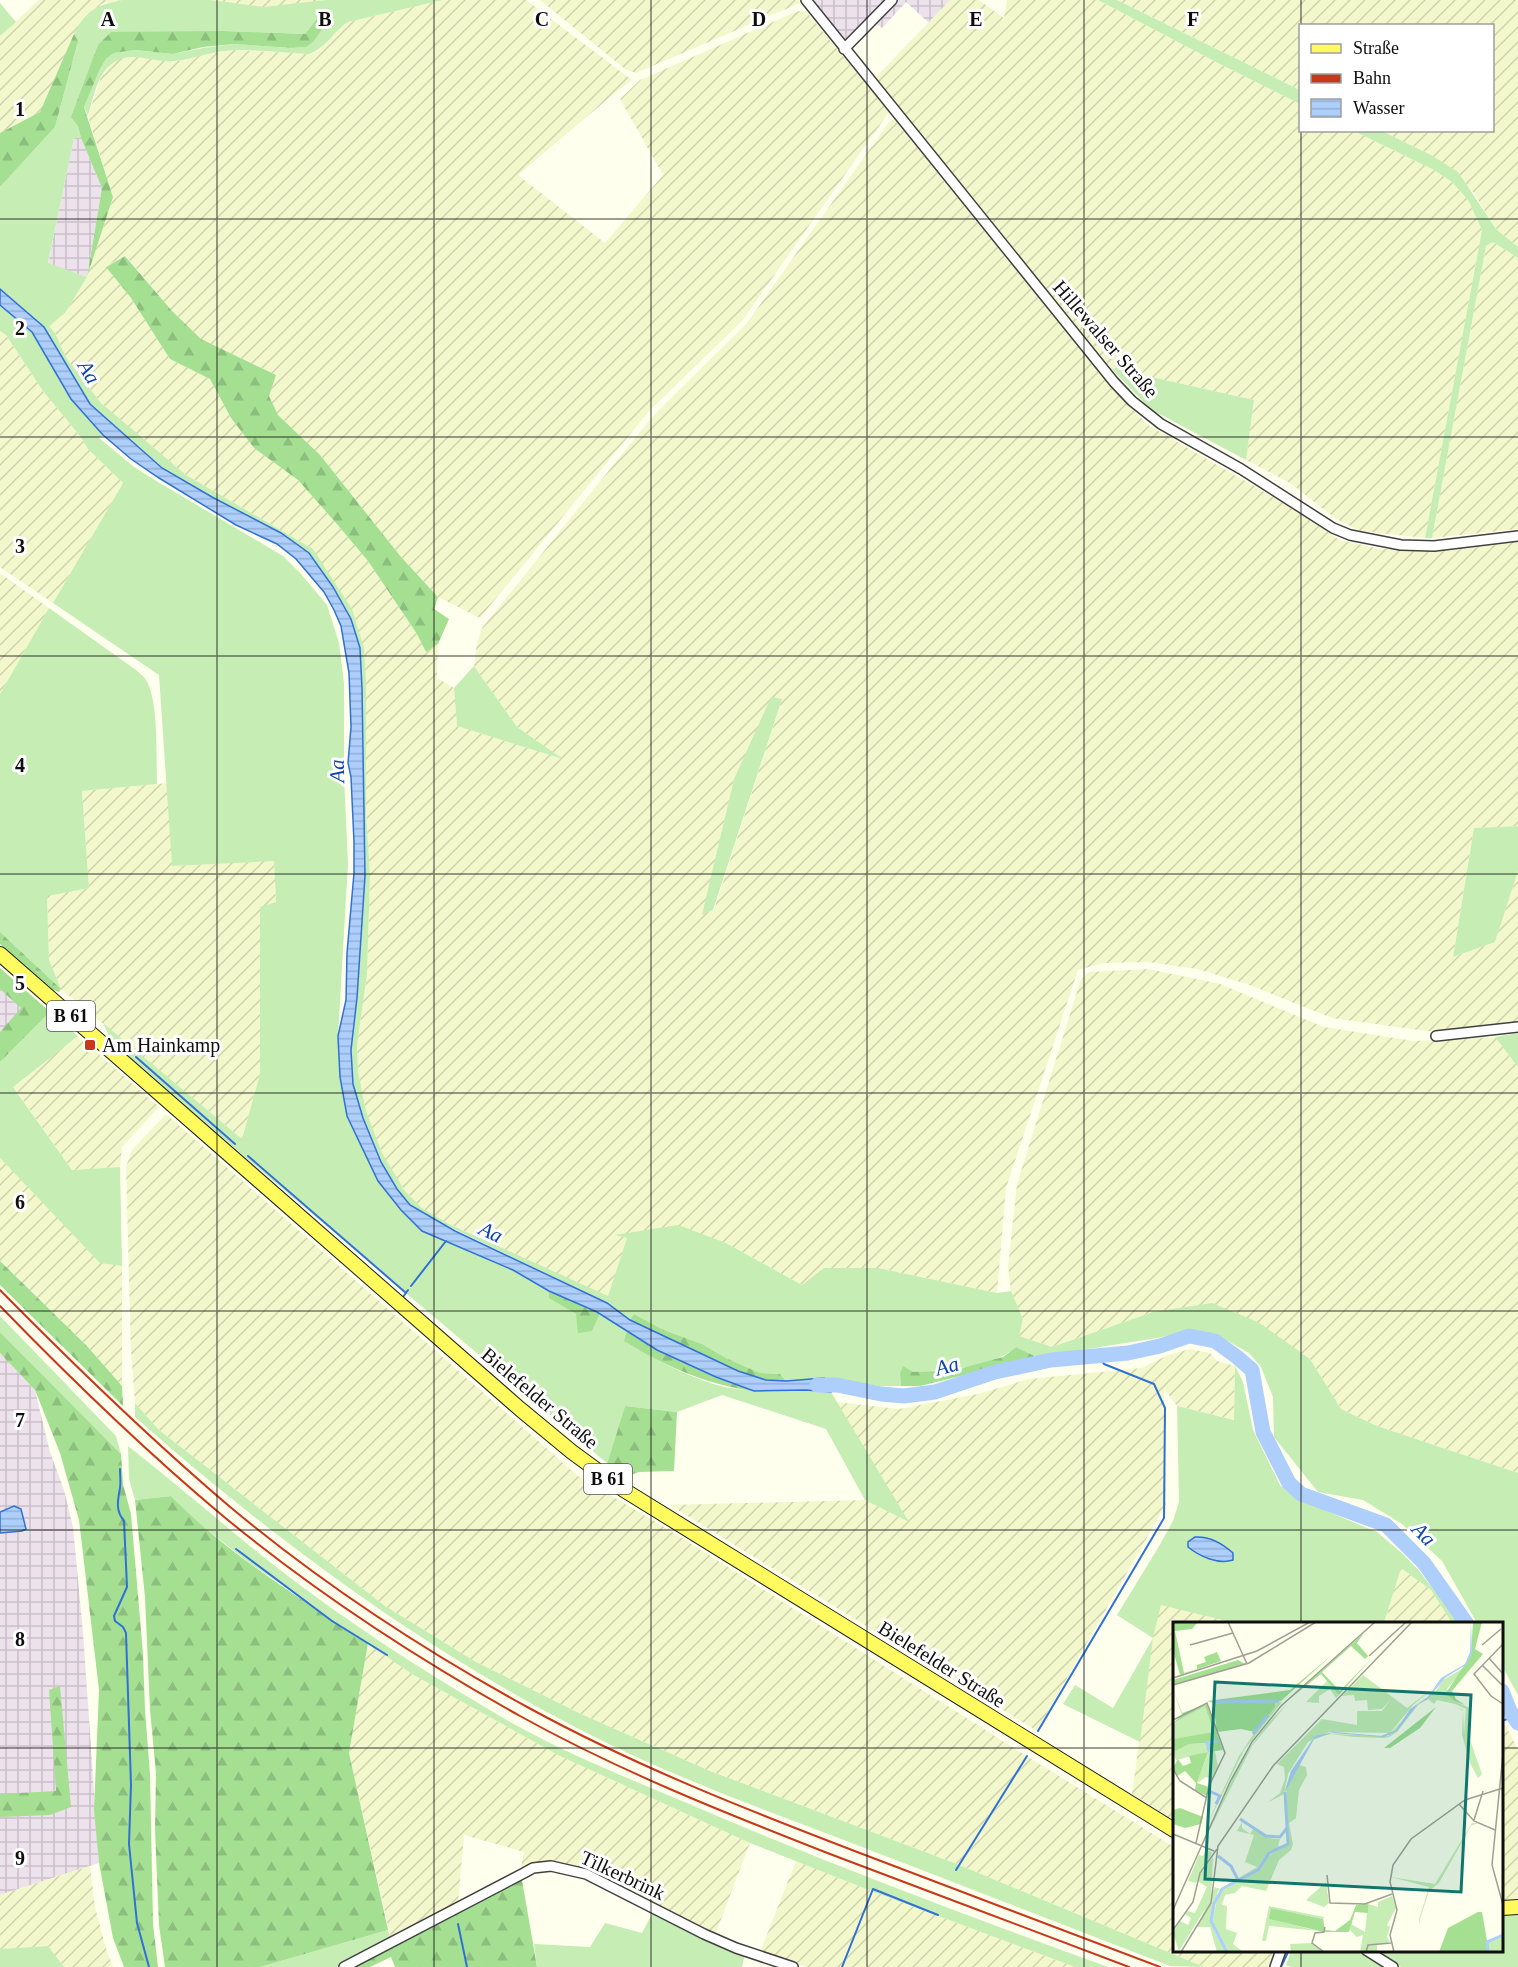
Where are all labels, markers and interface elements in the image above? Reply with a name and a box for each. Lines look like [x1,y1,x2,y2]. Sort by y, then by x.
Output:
text: A [101,8,116,30]
text: B [318,8,332,30]
text: C [535,8,549,30]
text: D [752,8,766,30]
text: E [969,8,983,30]
text: F [1187,8,1199,30]
legend [1299,24,1494,132]
text: Straße [1353,38,1399,58]
text: Bahn [1353,68,1391,88]
text: 1 [15,98,25,120]
text: Wasser [1353,98,1405,118]
street label: Hillewalser Straße [1049,276,1163,402]
text: 2 [15,317,25,339]
water label: Aa [72,354,105,388]
text: 3 [15,535,25,557]
text: 4 [15,754,25,776]
water label: Aa [325,759,349,785]
text: 5 [15,972,25,994]
road number: B 61 [47,1001,95,1031]
place label: Am Hainkamp [102,1034,220,1057]
marker: Am Hainkamp [83,1038,97,1052]
text: 6 [15,1191,25,1213]
water label: Aa [474,1215,507,1248]
street label: Bielefelder Straße [477,1343,603,1453]
water label: Aa [931,1351,961,1381]
text: 7 [15,1409,25,1431]
road number: B 61 [584,1464,632,1494]
water label: Aa [1406,1516,1441,1551]
street label: Bielefelder Straße [875,1616,1009,1712]
inset map [1173,1622,1503,1952]
text: 8 [15,1628,25,1650]
street label: Tilkerbrink [577,1846,669,1904]
text: 9 [15,1847,25,1869]

